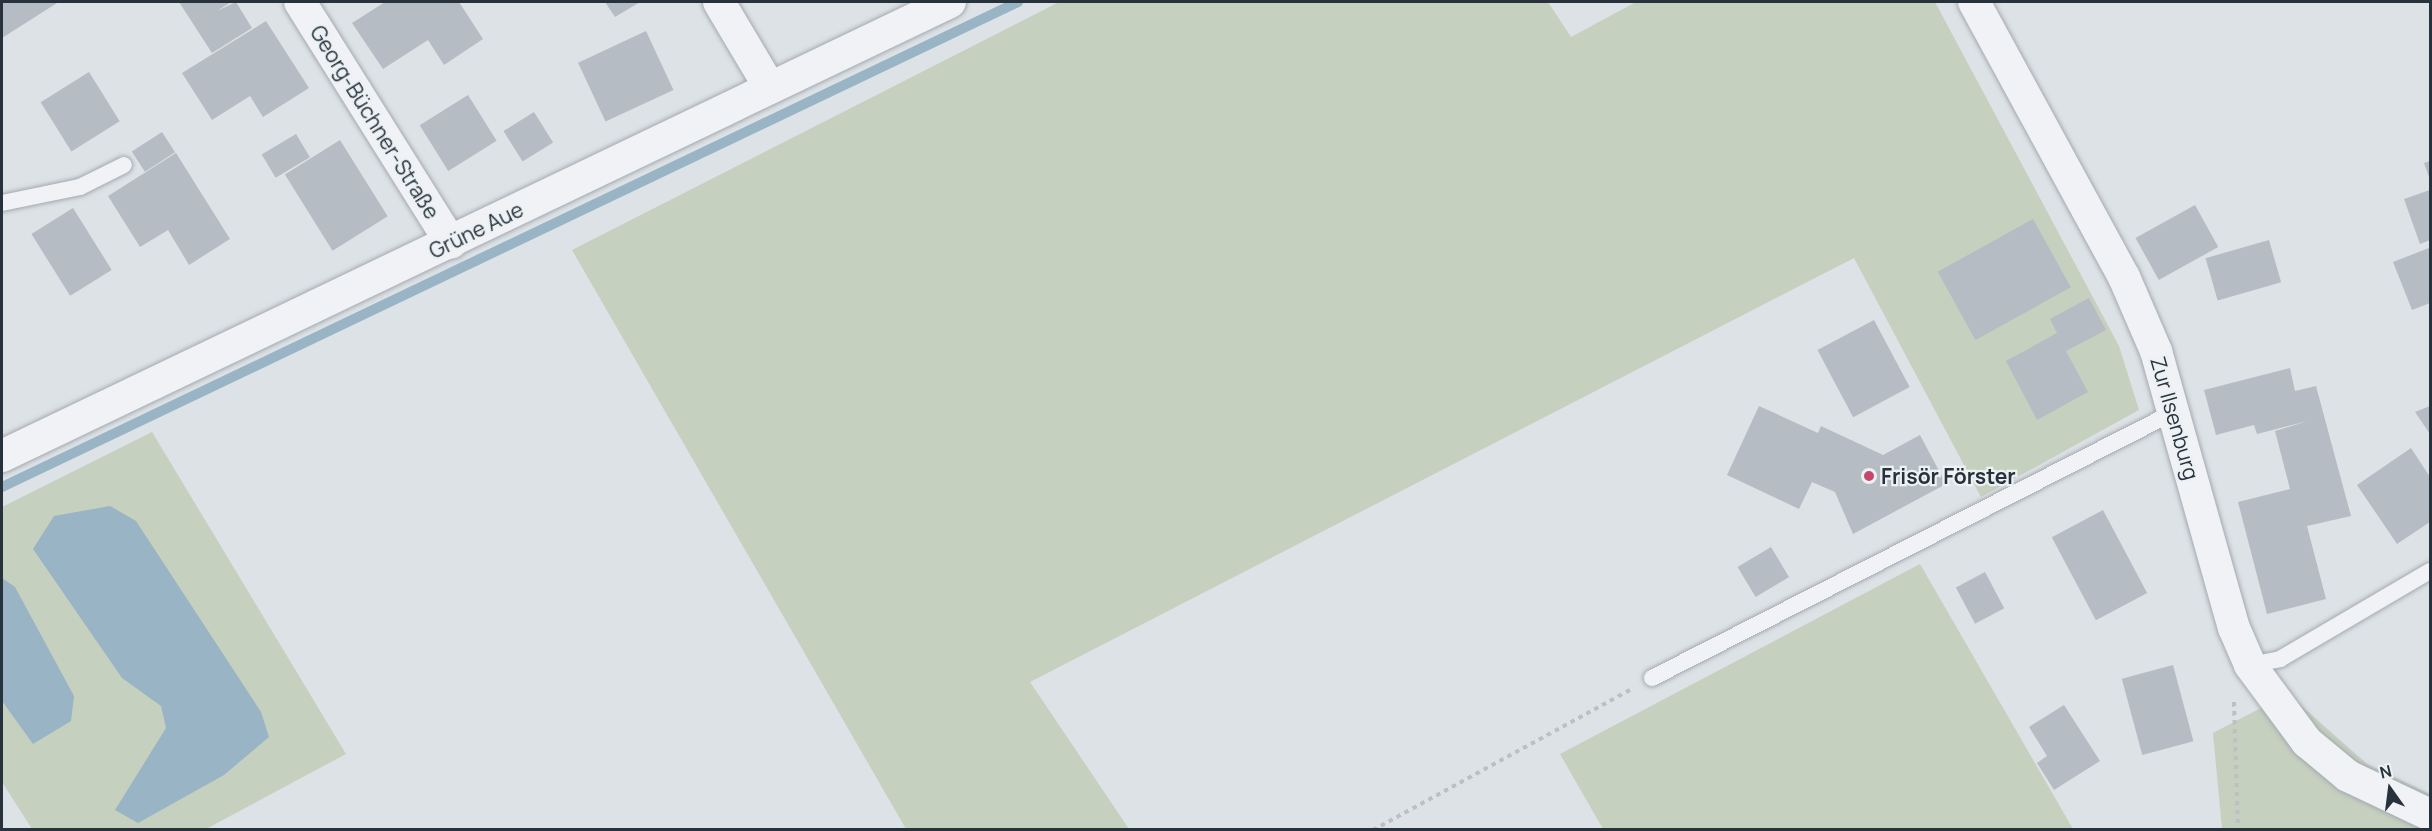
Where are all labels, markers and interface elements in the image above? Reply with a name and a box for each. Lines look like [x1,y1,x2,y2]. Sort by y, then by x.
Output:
street label: Georg-Büchner-Straße [305,21,445,223]
street label: Grüne Aue [425,196,527,264]
street label: Zur Ilsenburg [2145,354,2205,482]
place label: Frisör Förster [1881,463,2016,489]
marker: Frisör Förster [1862,469,1876,483]
north arrow [2360,759,2420,819]
text: N [2377,759,2394,784]

